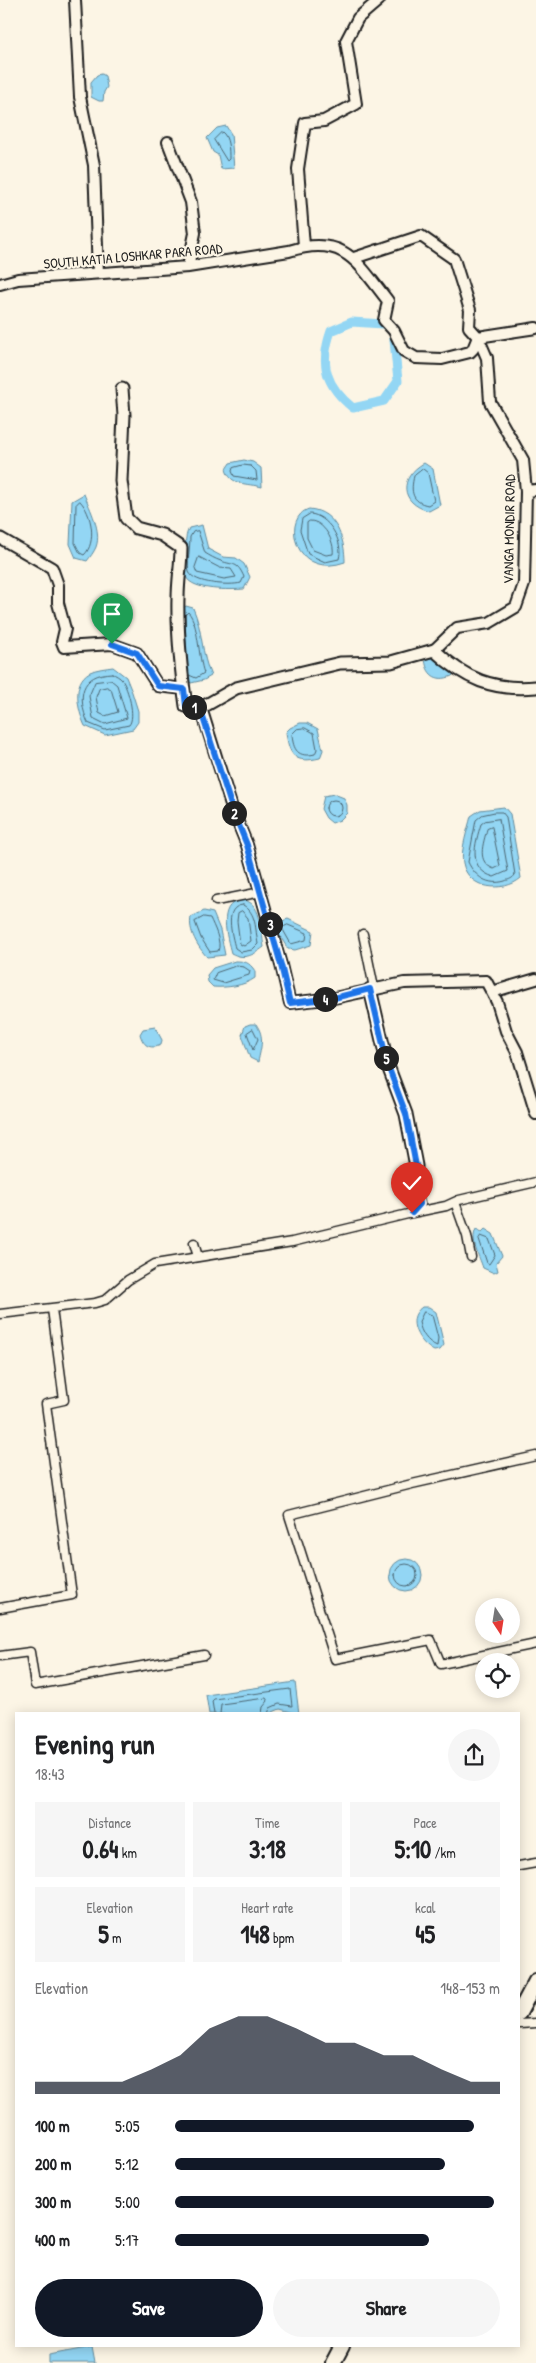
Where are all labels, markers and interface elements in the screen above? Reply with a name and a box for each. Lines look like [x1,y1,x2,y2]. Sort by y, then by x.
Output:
street label: SOUTH KATIA LOSHKAR PARA ROAD [43,238,224,273]
street label: VANGA MONDIR ROAD [498,474,519,584]
pin [91,593,133,644]
icon: arrive [98,600,126,628]
pin: 1 [182,694,206,720]
text: 1 [192,698,197,717]
pin: 2 [222,800,246,826]
text: 2 [231,804,238,823]
pin: 3 [258,912,282,936]
text: 3 [267,915,274,934]
pin: 4 [312,986,338,1012]
text: 4 [323,990,328,1009]
pin: 5 [374,1046,398,1070]
text: 5 [384,1049,389,1068]
pin [391,1162,433,1213]
icon: check [398,1169,426,1197]
north arrow [475,1598,520,1642]
map controls [475,1598,520,1698]
button: locate [475,1653,520,1698]
text: Evening run [35,1725,155,1763]
button: share [448,1729,500,1781]
text: 18:43 [35,1763,65,1785]
text: Distance [88,1813,131,1832]
text: Time [255,1813,280,1832]
text: Pace [414,1813,437,1832]
text: 0.64 [83,1832,119,1866]
text: 3:18 [249,1832,286,1866]
text: 5:10 [395,1832,431,1866]
text: km [119,1843,137,1862]
text: /km [431,1843,456,1862]
text: Elevation [87,1898,133,1917]
text: Heart rate [241,1898,294,1917]
text: kcal [415,1898,435,1917]
text: 5 [98,1917,109,1951]
text: 148 [241,1917,270,1951]
text: 45 [415,1917,435,1951]
text: m [109,1928,121,1947]
text: bpm [270,1928,294,1947]
text: Elevation [35,1977,88,1999]
text: 148–153 m [440,1977,500,1999]
text: 100 m [35,2115,70,2137]
text: 5:05 [115,2115,139,2137]
text: 200 m [35,2153,71,2175]
text: 5:12 [115,2153,139,2175]
text: 300 m [35,2191,71,2213]
text: 5:00 [115,2191,140,2213]
text: 400 m [35,2229,70,2251]
text: 5:17 [115,2229,139,2251]
button: Save [35,2279,263,2337]
button: Share [273,2279,500,2337]

